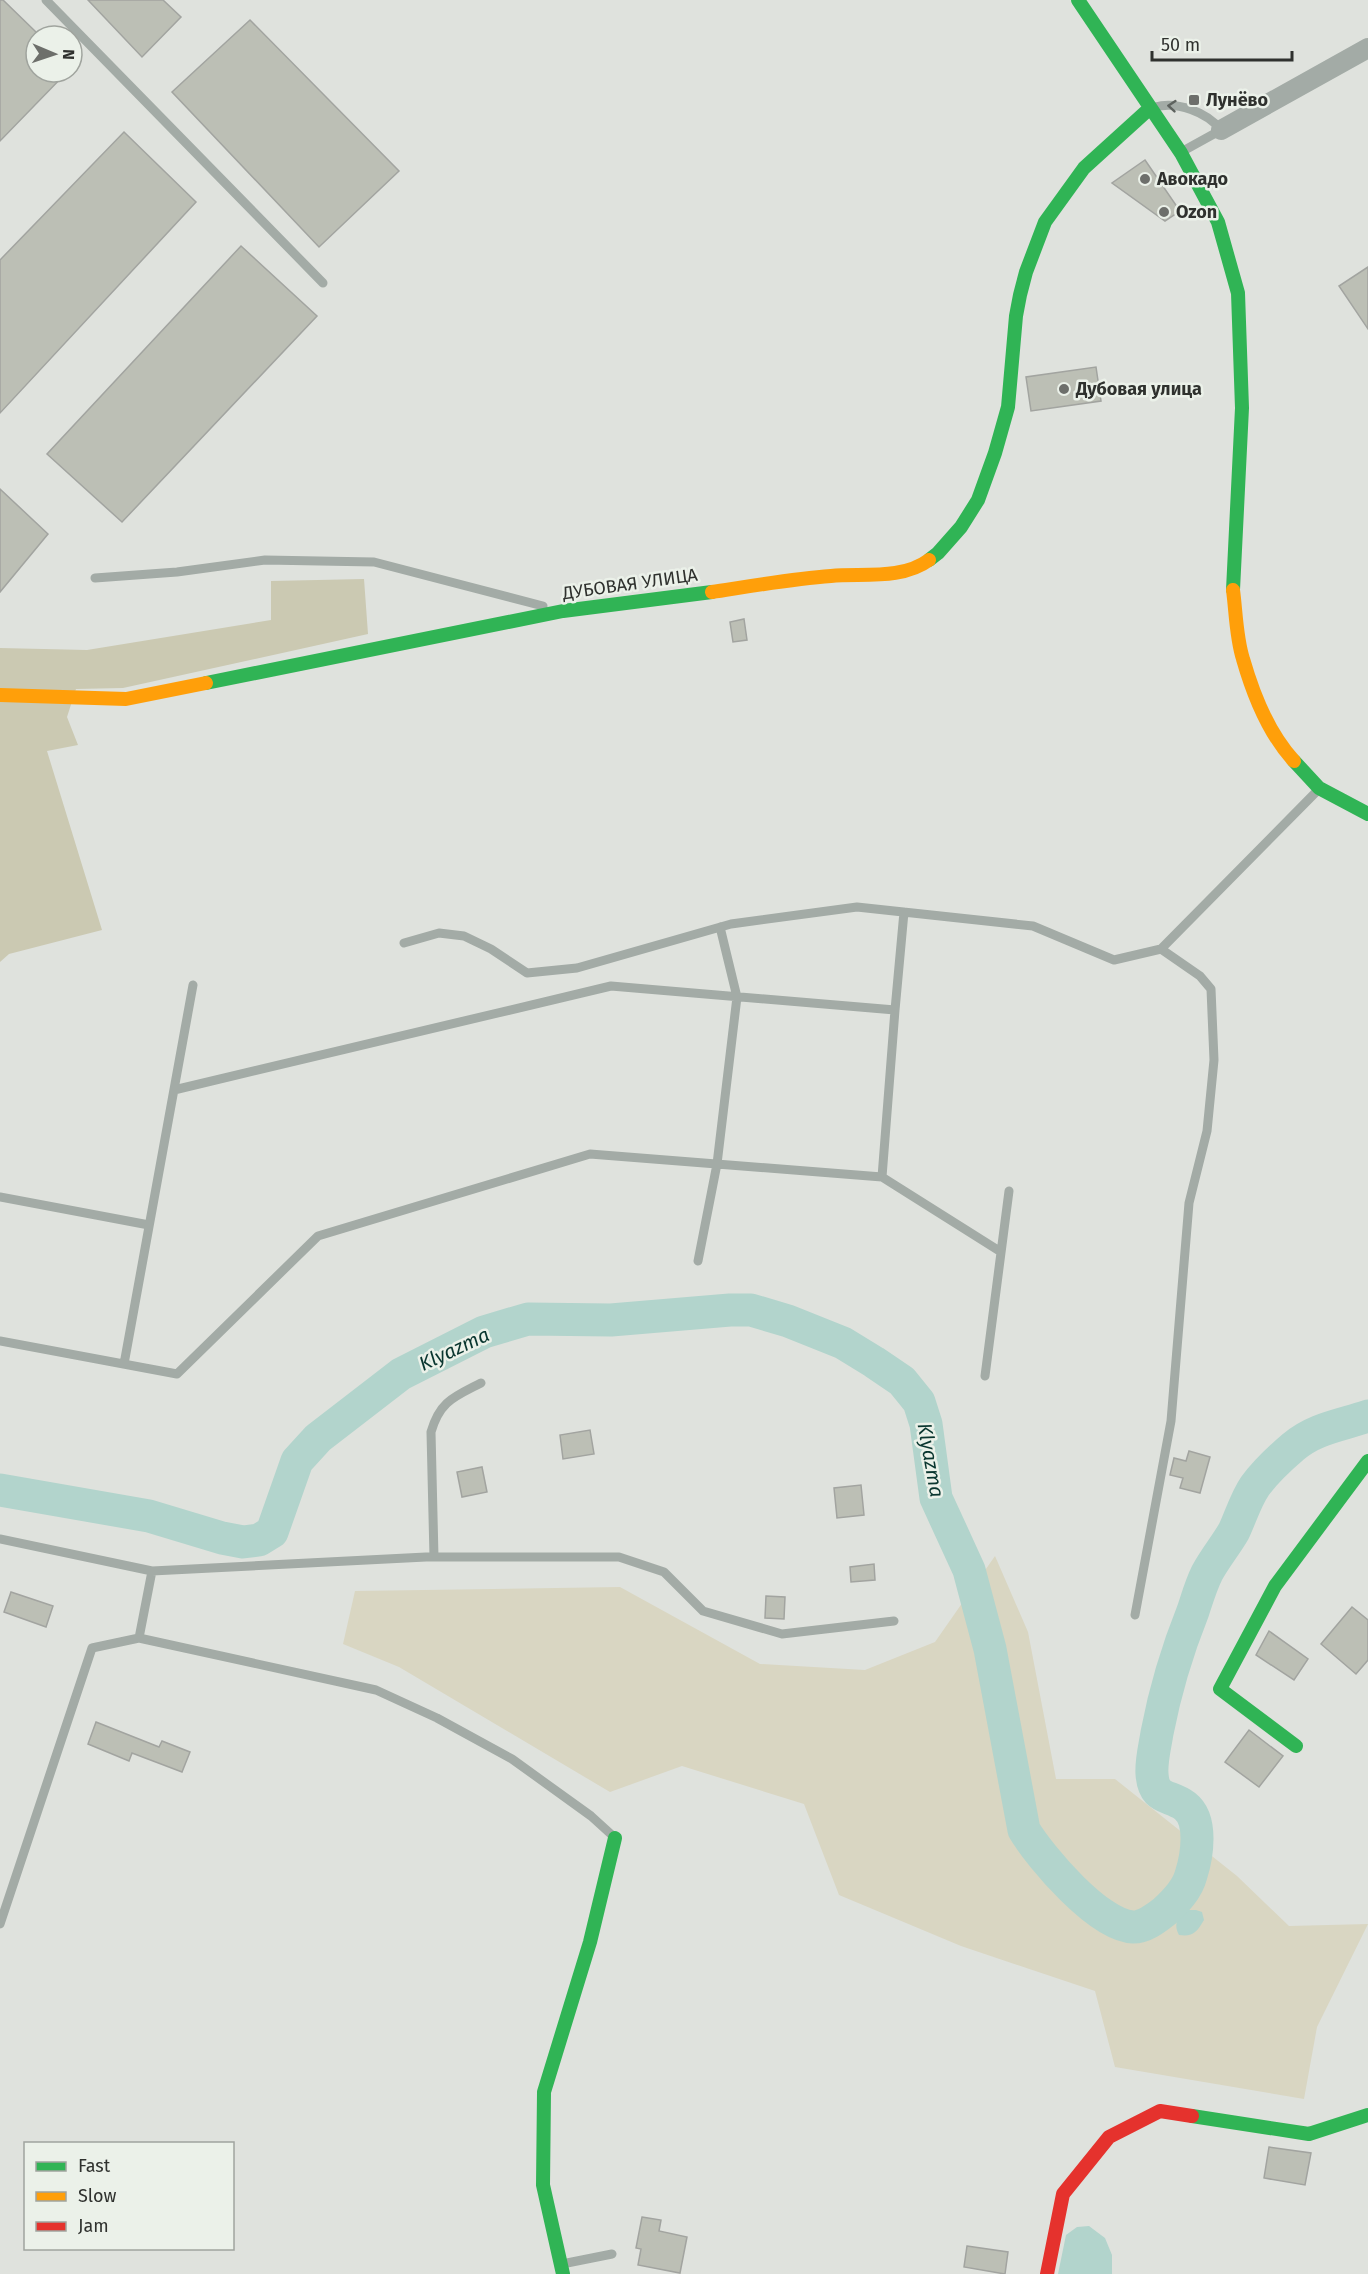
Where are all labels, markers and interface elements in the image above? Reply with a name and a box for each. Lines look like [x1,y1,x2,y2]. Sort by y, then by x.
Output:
north arrow [24,24,84,84]
scale bar [1152,24,1292,62]
text: 50 m [1161,34,1200,56]
text: N [59,49,78,60]
place label: Лунёво [1206,89,1268,111]
marker: Лунёво [1187,93,1201,107]
one-way arrow [1167,100,1176,113]
place label: Авокадо [1156,168,1228,190]
marker: Авокадо [1138,172,1152,186]
place label: Ozon [1176,201,1217,223]
marker: Ozon [1157,205,1171,219]
place label: Дубовая улица [1075,378,1202,400]
marker: Дубовая улица [1057,382,1071,396]
street label: ДУБОВАЯ УЛИЦА [560,564,700,605]
water label: Klyazma [415,1322,493,1376]
water label: Klyazma [913,1421,949,1499]
legend [24,2142,234,2250]
text: Fast [78,2155,111,2177]
text: Slow [78,2185,117,2207]
text: Jam [78,2215,109,2237]

